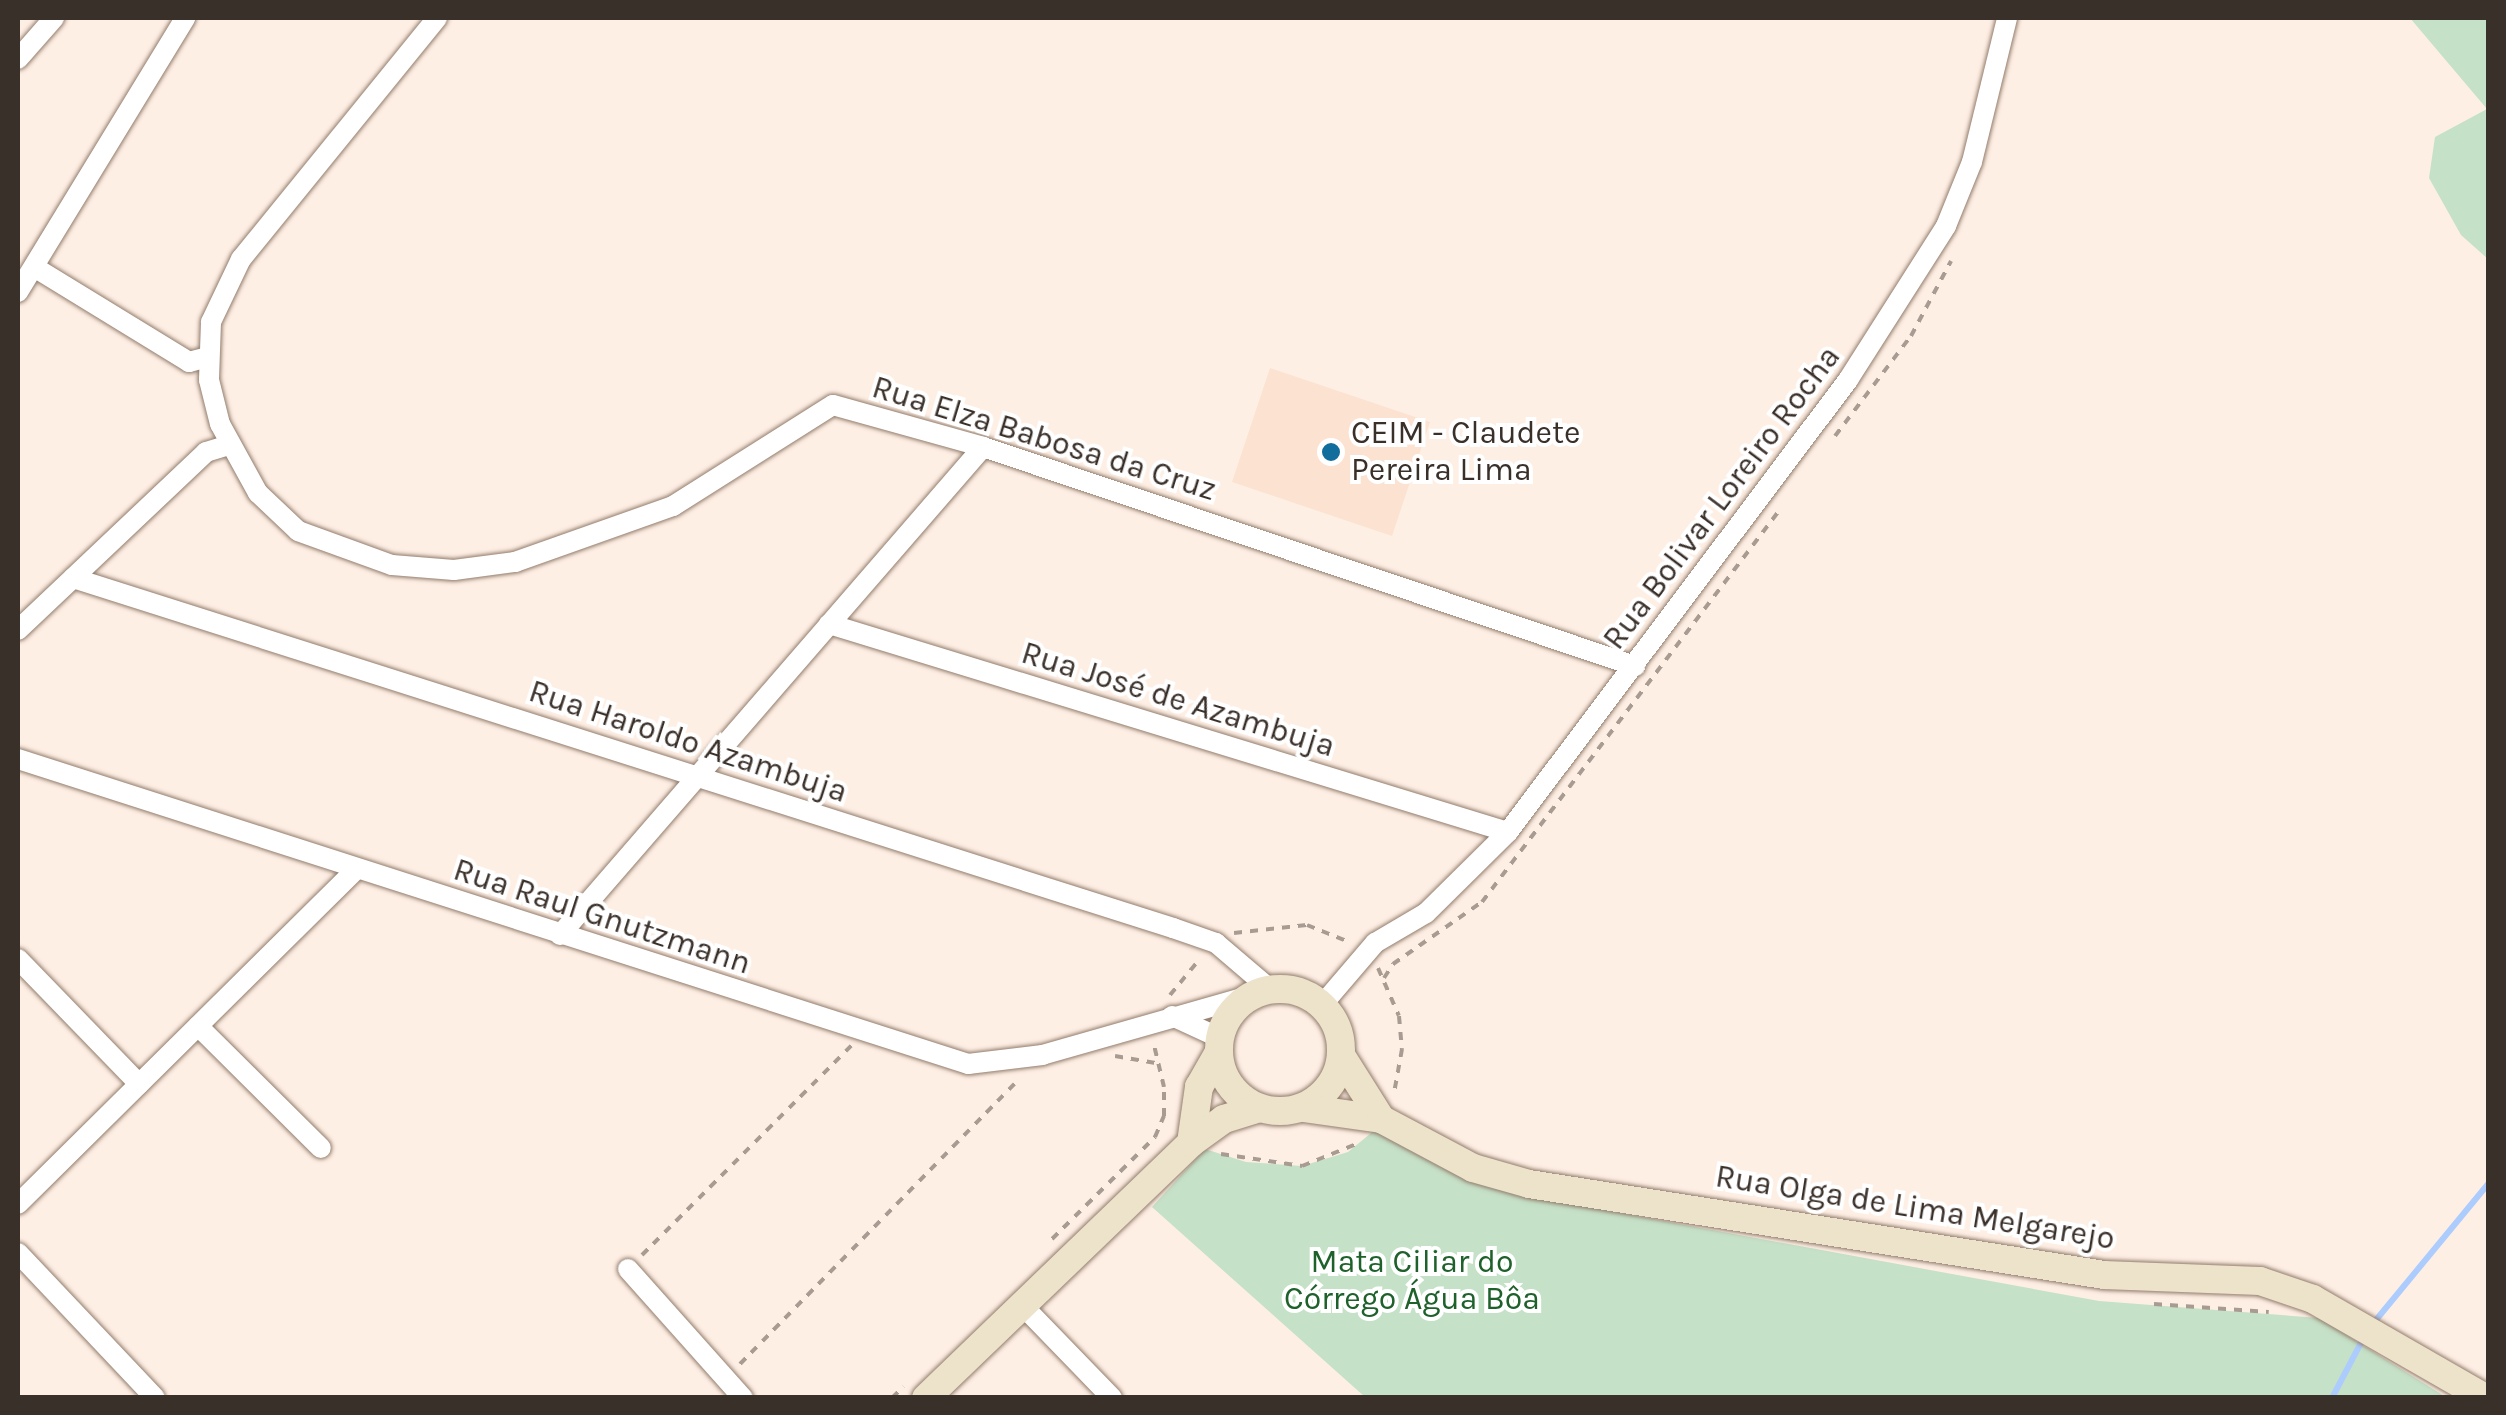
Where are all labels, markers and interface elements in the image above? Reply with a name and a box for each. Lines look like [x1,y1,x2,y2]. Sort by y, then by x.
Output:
street label: Rua Bolivar Loreiro Rocha [1595,339,1849,657]
street label: Rua Elza Babosa da Cruz [867,368,1221,510]
place label: CEIM - Claudete Pereira Lima [1351,415,1580,490]
marker: CEIM - Claudete Pereira Lima [1320,441,1342,463]
street label: Rua José de Azambuja [1017,634,1339,766]
street label: Rua Haroldo Azambuja [524,672,852,812]
street label: Rua Raul Gnutzmann [449,851,755,983]
street label: Rua Olga de Lima Melgarejo [1713,1157,2117,1259]
park label: Mata Ciliar do Córrego Água Bôa [1284,1244,1540,1319]

